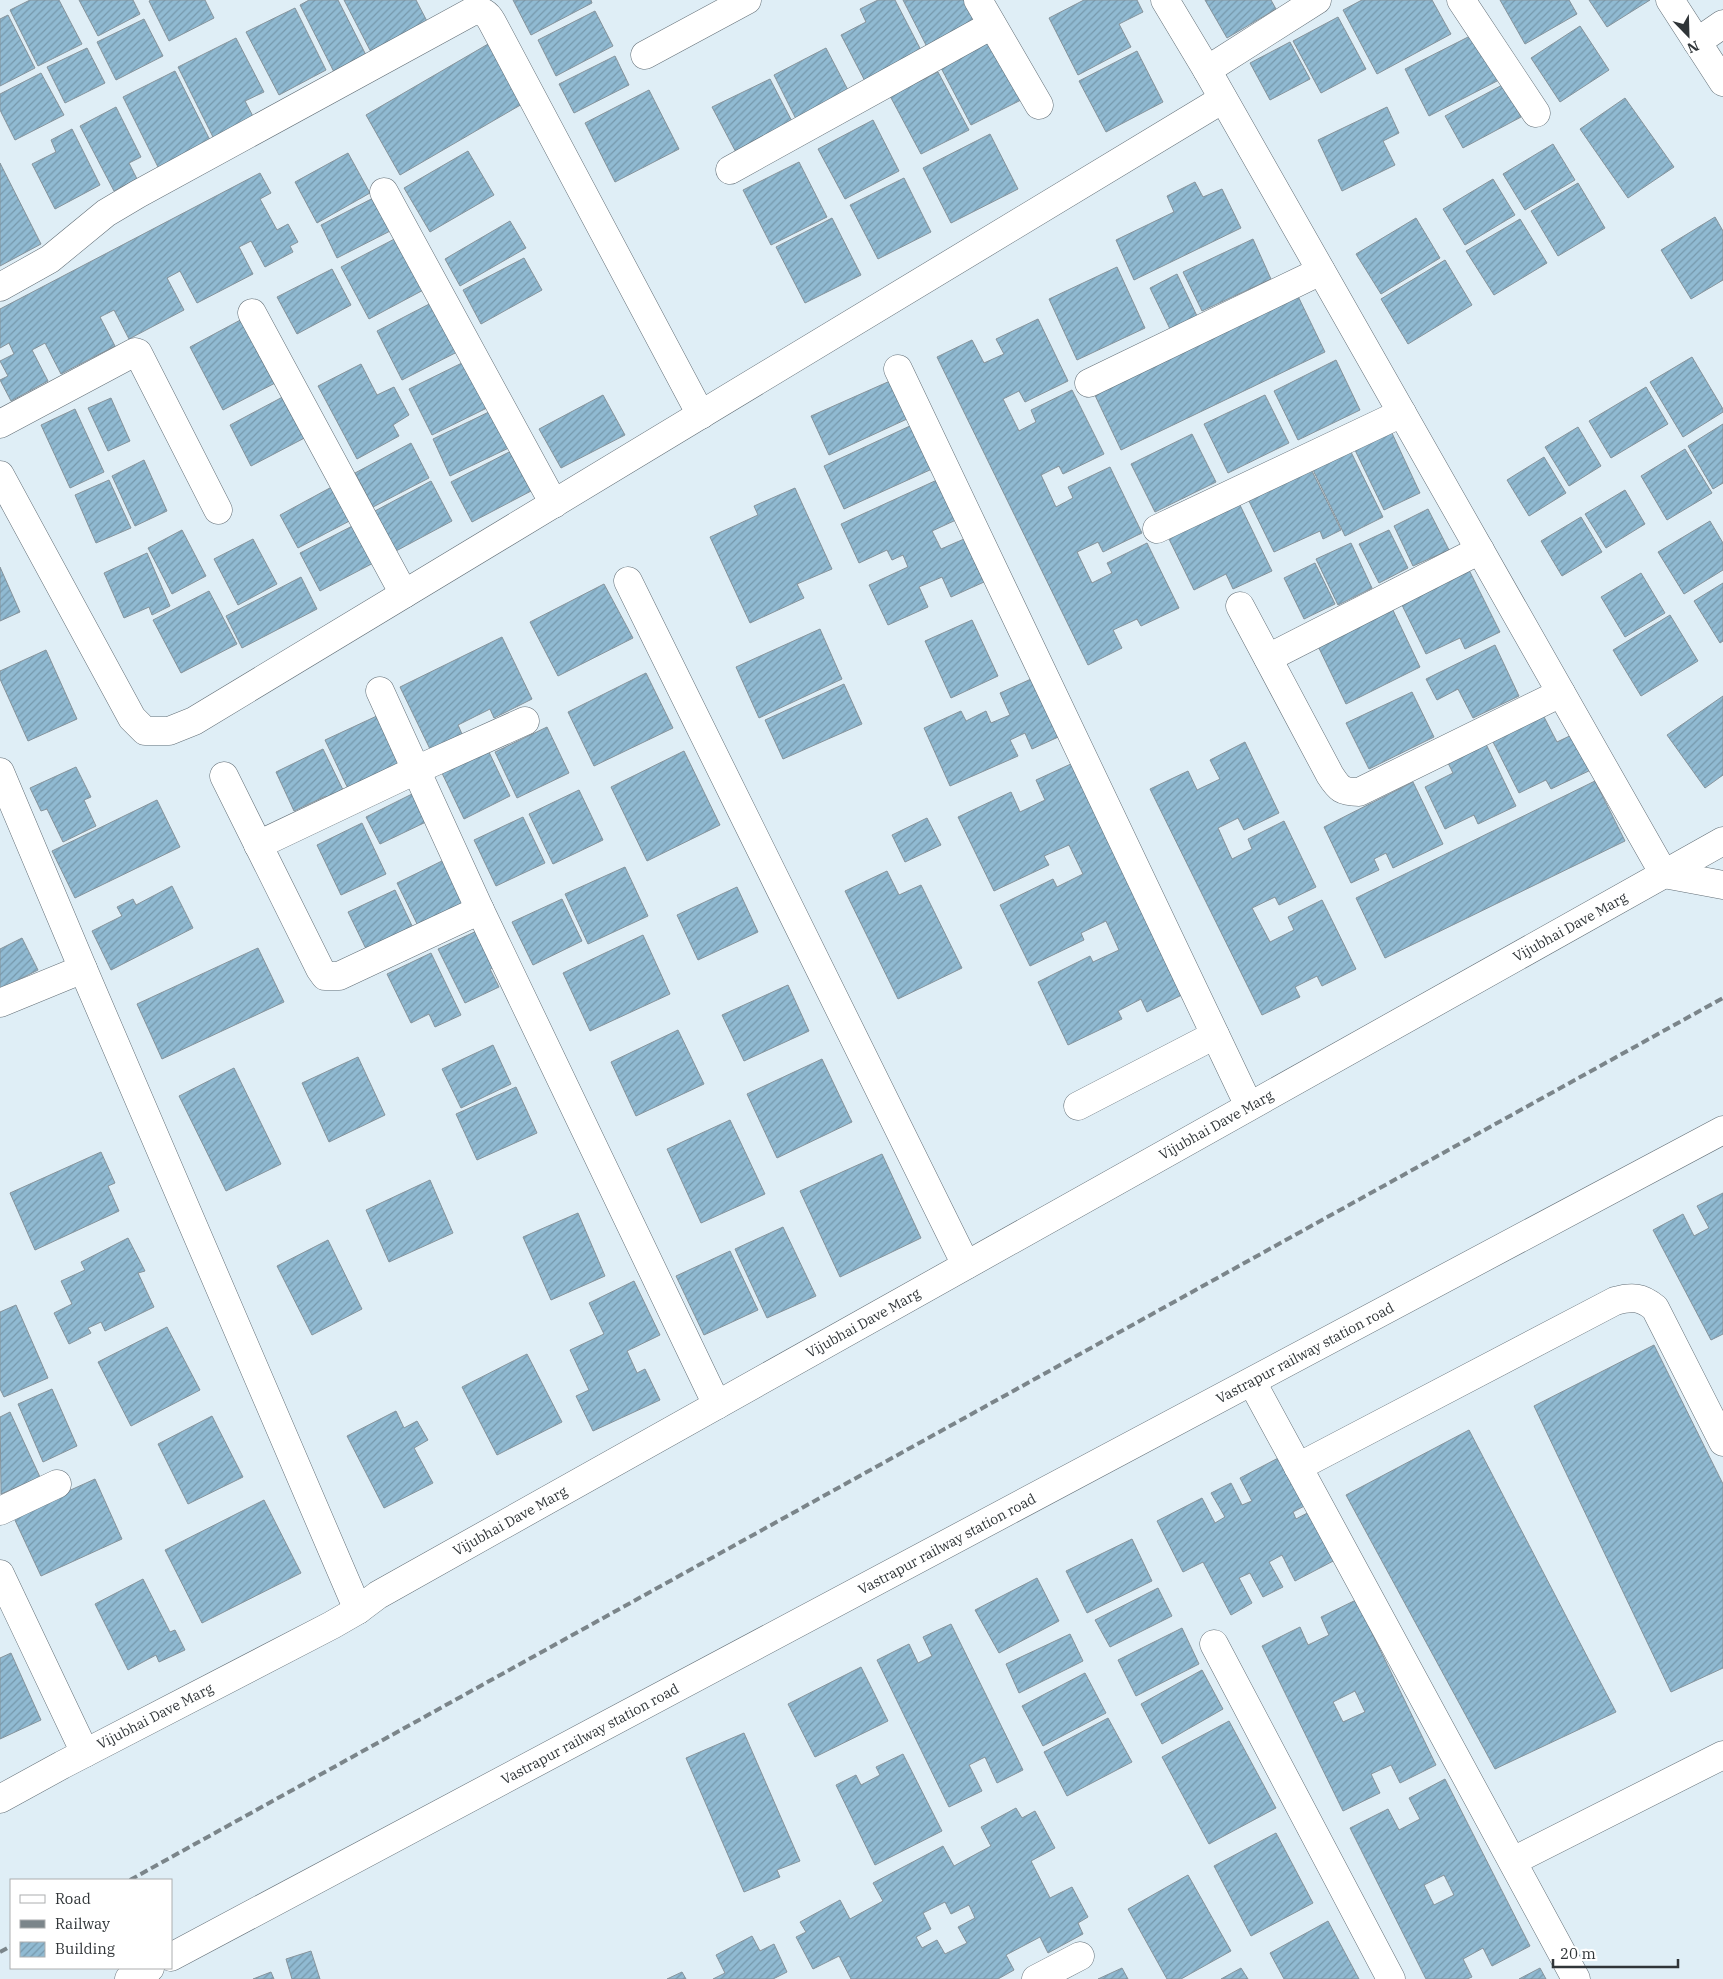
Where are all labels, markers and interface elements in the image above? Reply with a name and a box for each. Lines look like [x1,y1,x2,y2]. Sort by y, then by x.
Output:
north arrow [1663,10,1713,60]
text: N [1684,37,1702,57]
street label: Vijubhai Dave Marg [1510,888,1631,966]
street label: Vijubhai Dave Marg [1156,1086,1277,1164]
street label: Vijubhai Dave Marg [803,1284,924,1362]
street label: Vastrapur railway station road [1213,1298,1397,1408]
street label: Vijubhai Dave Marg [450,1482,571,1560]
street label: Vastrapur railway station road [855,1489,1039,1599]
street label: Vijubhai Dave Marg [94,1679,216,1753]
street label: Vastrapur railway station road [498,1679,682,1789]
legend [10,1879,172,1969]
text: Road [55,1889,91,1908]
text: Railway [55,1914,110,1933]
scale bar [1553,1936,1678,1968]
text: Building [55,1939,115,1958]
text: 20 m [1560,1944,1596,1963]

